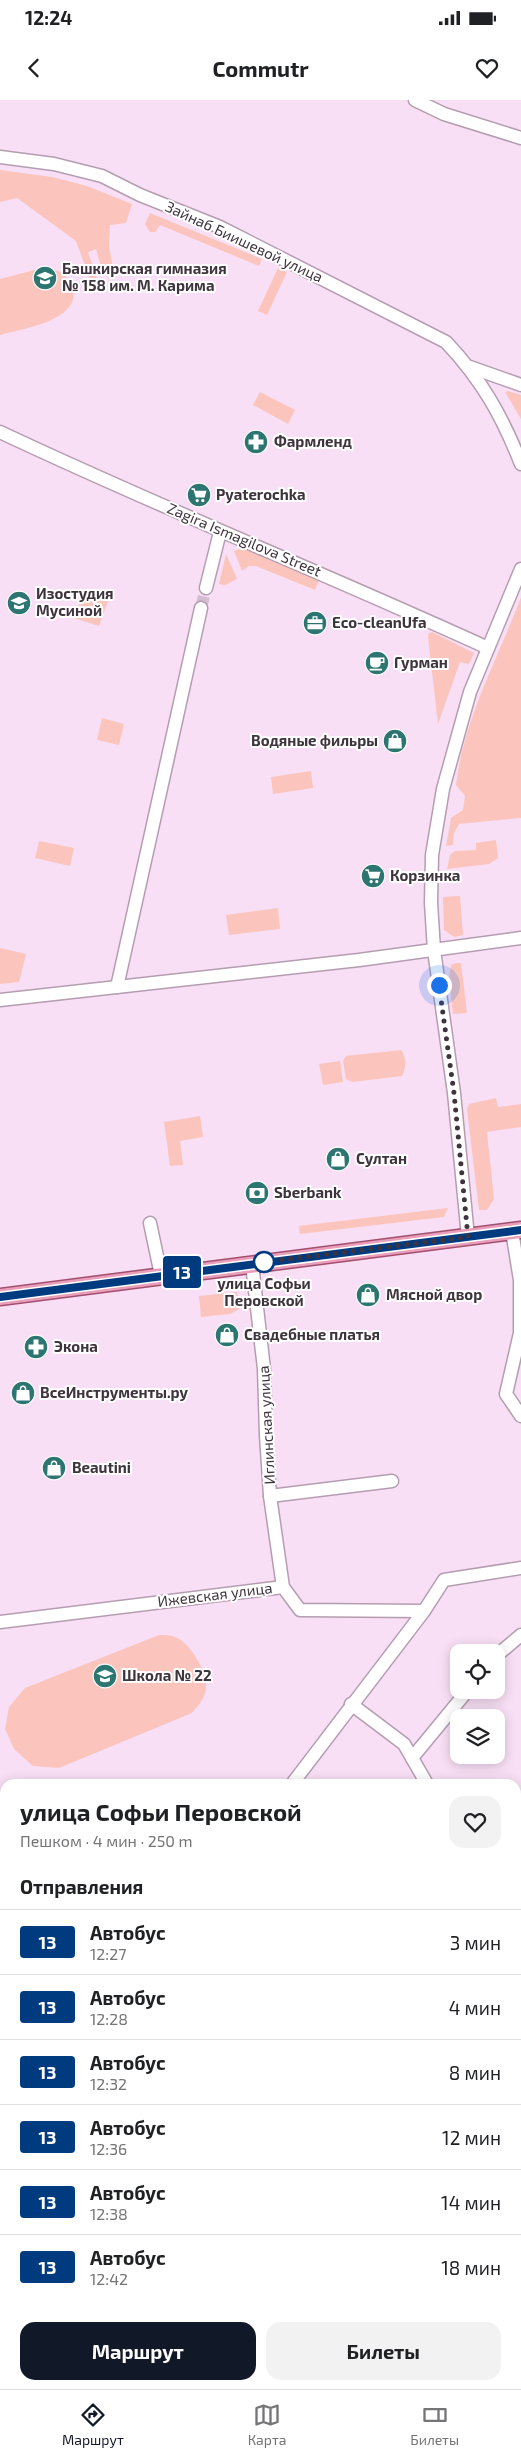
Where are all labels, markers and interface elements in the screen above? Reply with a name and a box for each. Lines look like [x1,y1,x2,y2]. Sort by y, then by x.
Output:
text: 12:24 [25,6,72,29]
icon: back [20,54,48,82]
icon: heart [473,54,501,82]
text: Commutr [212,55,309,81]
street label: Зайнаб Биишевой улица [162,197,326,287]
place label: Башкирская гимназия № 158 им. М. Карима [62,259,227,294]
school or university icon: Башкирская гимназия № 158 им. М. Карима [32,265,58,291]
pharmacy icon: Фармленд [243,429,269,455]
place label: Фармленд [274,432,353,450]
supermarket icon: Pyaterochka [186,482,212,508]
place label: Pyaterochka [216,485,306,504]
street label: Zagira Ismagilova Street [165,498,324,580]
place label: Изостудия Мусиной [36,584,114,619]
school or university icon: Изостудия Мусиной [6,590,32,616]
office icon: Eco-cleanUfa [302,610,328,636]
place label: Eco-cleanUfa [332,613,427,631]
cafe icon: Гурман [364,650,390,676]
place label: Гурман [394,653,448,671]
shop icon: Водяные фильры [382,728,408,754]
place label: Водяные фильры [251,731,378,749]
supermarket icon: Корзинка [360,863,386,889]
place label: Корзинка [390,866,460,884]
your location [427,973,452,998]
shop icon: Султан [325,1146,351,1172]
place label: Султан [356,1149,407,1167]
bank icon: Sberbank [244,1180,270,1206]
place label: Sberbank [274,1183,342,1201]
marker: улица Софьи Перовской [253,1251,275,1273]
line badge: 13 [160,1256,204,1288]
text: 13 [173,1261,191,1283]
place label: улица Софьи Перовской [217,1274,311,1309]
shop icon: Мясной двор [355,1282,381,1308]
place label: Мясной двор [386,1285,482,1303]
shop icon: Свадебные платья [214,1322,240,1348]
place label: Свадебные платья [244,1325,380,1343]
pharmacy icon: Экона [23,1334,49,1360]
place label: Экона [54,1337,98,1355]
street label: Иглинская улица [254,1365,279,1485]
shop icon: ВсеИнструменты.ру [10,1380,36,1406]
place label: ВсеИнструменты.ру [40,1383,189,1401]
shop icon: Beautini [41,1455,67,1481]
place label: Beautini [72,1458,131,1476]
street label: Ижевская улица [156,1578,273,1611]
map controls [450,1644,505,1764]
button: locate [450,1644,505,1699]
school or university icon: Школа № 22 [92,1663,118,1689]
place label: Школа № 22 [122,1666,212,1684]
button: layers [450,1709,505,1764]
button: heart [449,1796,501,1848]
text: улица Софьи Перовской [20,1797,302,1826]
text: Пешком · 4 мин · 250 m [20,1831,193,1850]
text: Отправления [20,1875,143,1898]
text: Автобус [90,1921,166,1944]
text: 13 [39,1931,56,1953]
text: 3 мин [450,1931,501,1954]
text: 12:27 [90,1944,126,1963]
text: Автобус [90,1986,166,2009]
text: 13 [39,1996,56,2018]
text: 4 мин [449,1996,501,2019]
text: 12:28 [90,2009,128,2028]
text: Автобус [90,2051,166,2074]
text: 13 [39,2061,56,2083]
text: 8 мин [449,2061,501,2084]
text: 12:32 [90,2074,127,2093]
text: Автобус [90,2116,166,2139]
text: 13 [39,2126,56,2148]
text: 12 мин [442,2126,501,2149]
text: 12:36 [90,2139,127,2158]
text: Автобус [90,2181,166,2204]
text: 13 [39,2191,56,2213]
text: 14 мин [441,2191,501,2214]
text: 12:38 [90,2204,128,2223]
text: Автобус [90,2246,166,2269]
text: 13 [39,2256,56,2278]
text: 18 мин [441,2256,501,2279]
text: 12:42 [90,2269,128,2288]
button: Маршрут [20,2322,256,2380]
button: Билеты [266,2322,501,2380]
tab: Маршрут [62,2401,124,2448]
tab: Карта [248,2401,287,2448]
tab: Билеты [410,2401,459,2448]

